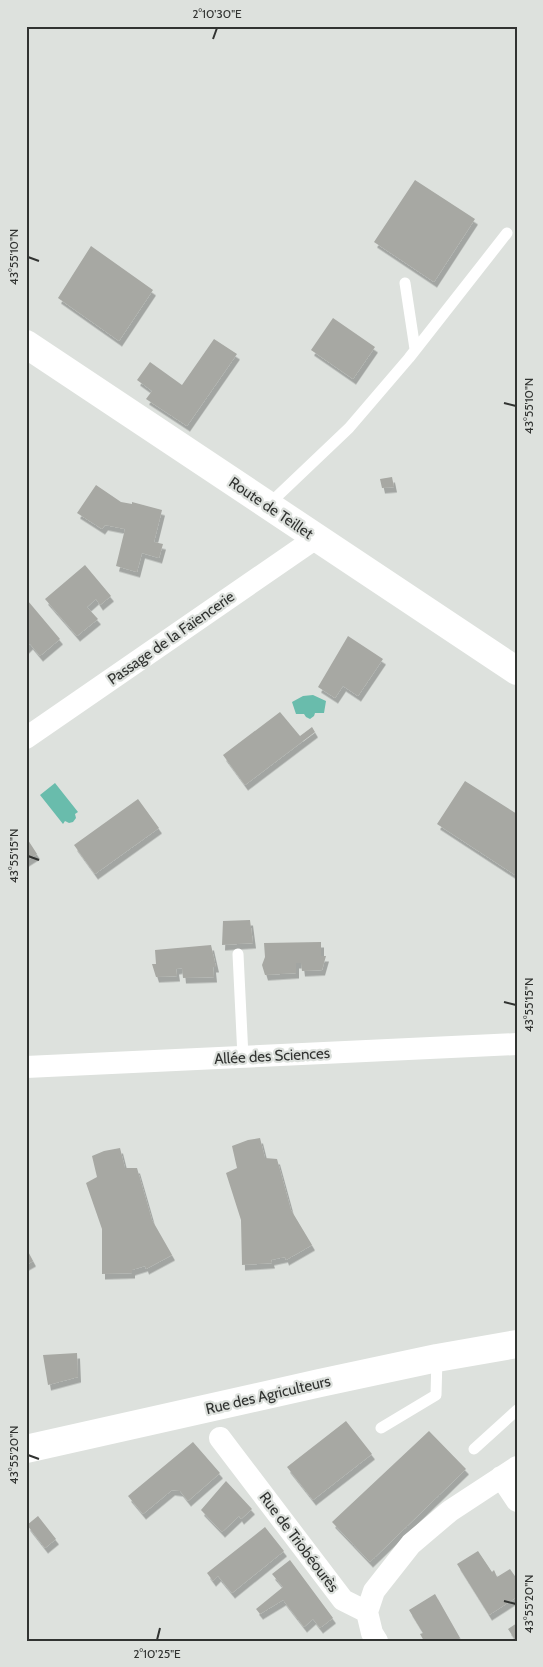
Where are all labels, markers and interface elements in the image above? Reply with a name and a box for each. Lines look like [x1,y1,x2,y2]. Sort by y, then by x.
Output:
text: 2°10'30"E [192,6,242,21]
text: 43°55'10"N [6,229,21,285]
text: 43°55'10"N [521,378,536,434]
street label: Route de Teillet [225,473,317,543]
street label: Passage de la Faïencerie [104,587,238,689]
text: 43°55'15"N [6,829,21,883]
text: 43°55'15"N [521,978,536,1032]
street label: Allée des Sciences [214,1044,330,1068]
street label: Rue des Agriculteurs [204,1372,332,1418]
text: 43°55'20"N [6,1426,21,1484]
street label: Rue de Triobéourès [256,1488,342,1596]
text: 43°55'20"N [521,1575,536,1633]
text: 2°10'25"E [133,1646,181,1661]

